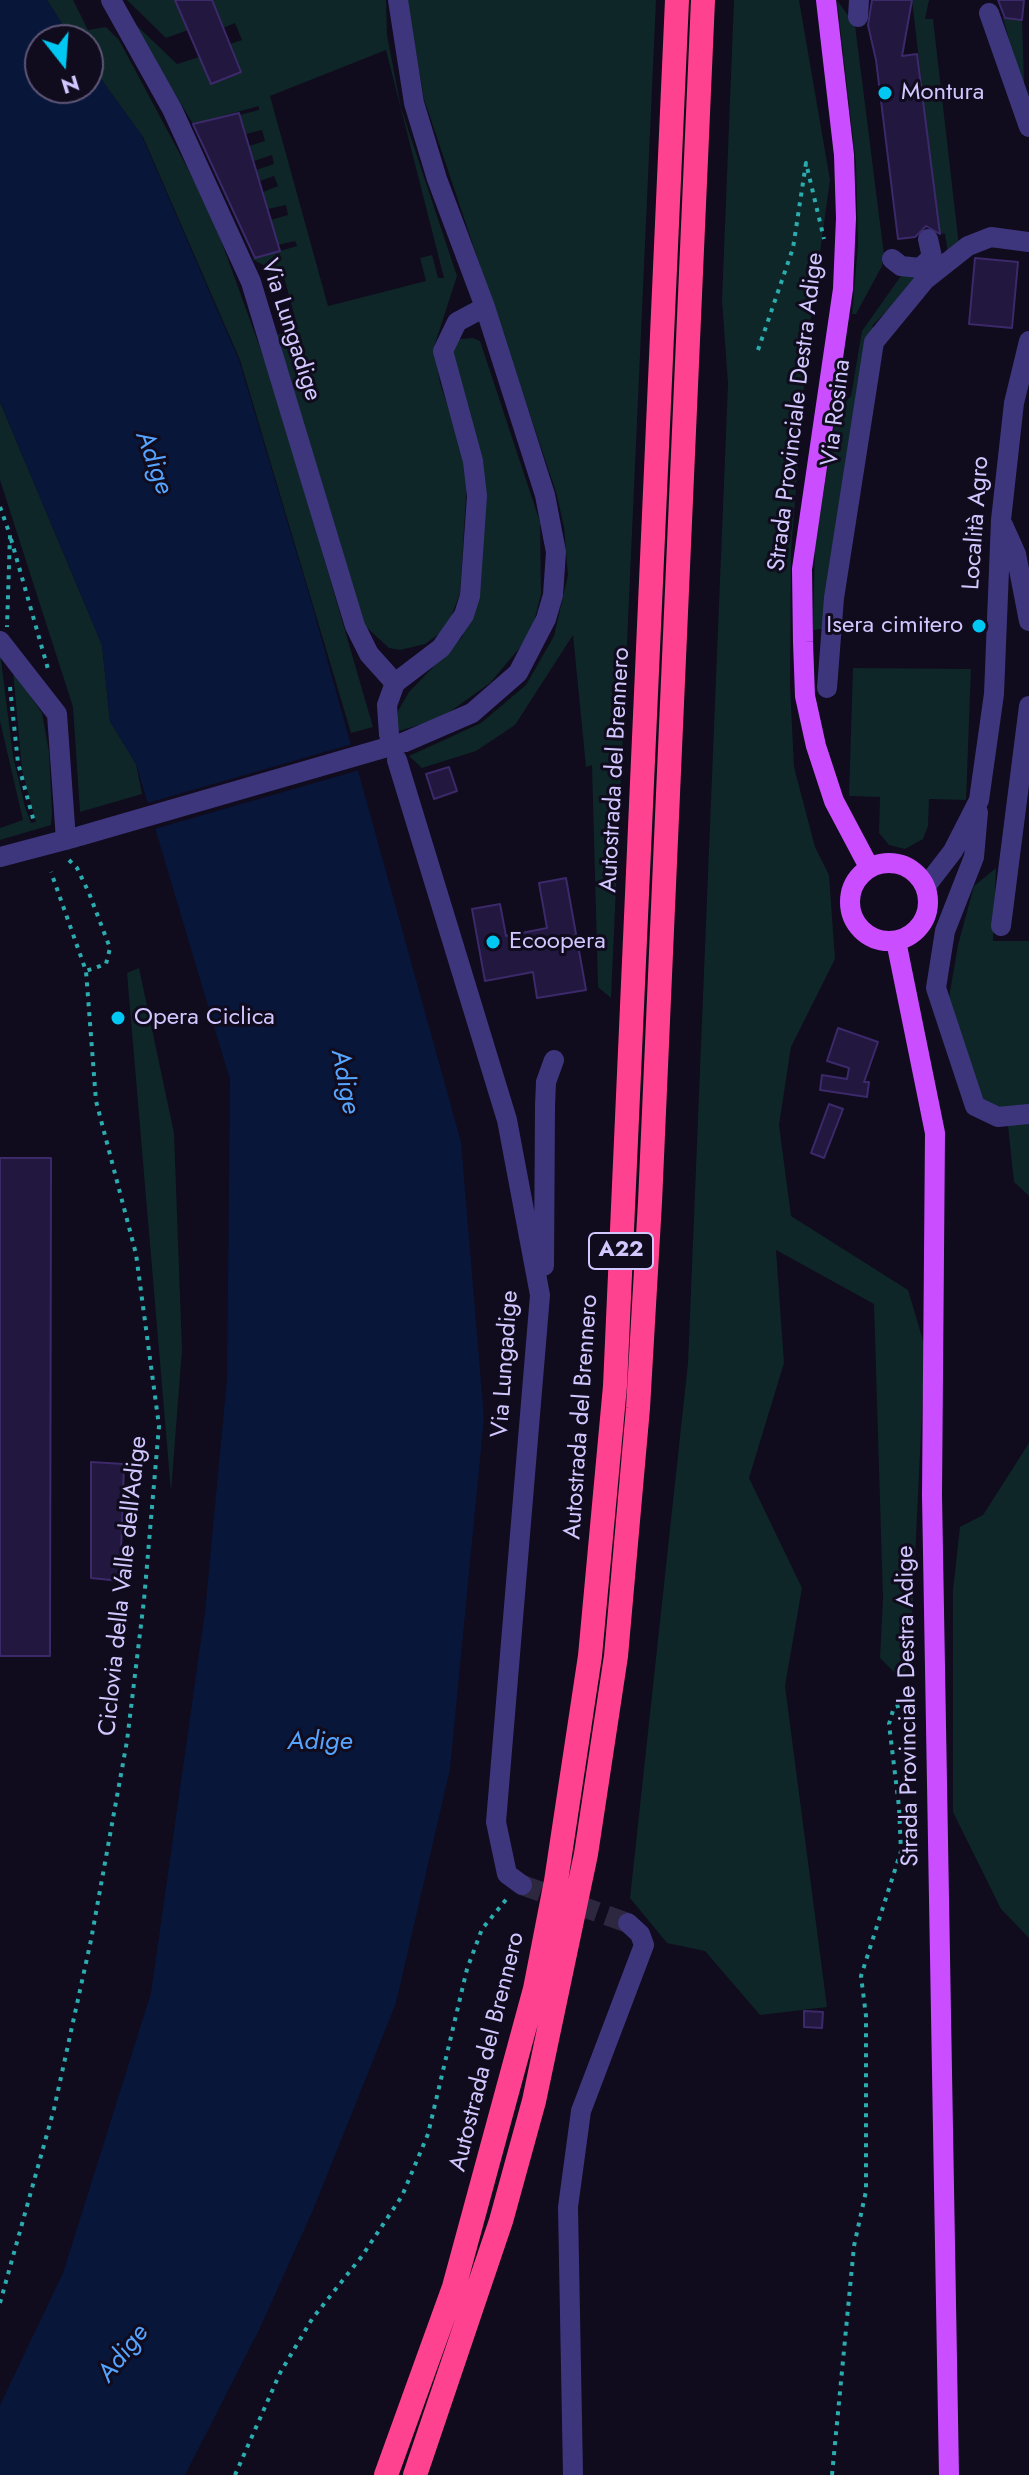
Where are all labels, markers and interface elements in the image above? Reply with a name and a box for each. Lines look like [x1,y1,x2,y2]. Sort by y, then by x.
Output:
north arrow [24,24,104,104]
text: N [57,67,83,103]
place label: Montura [901,79,984,107]
marker: Montura [876,84,894,102]
street label: Strada Provinciale Destra Adige [763,251,831,573]
street label: Via Lungadige [254,255,326,405]
street label: Via Rosina [816,358,858,468]
water label: Adige [127,427,179,499]
street label: Località Agro [958,455,996,591]
place label: Isera cimitero [826,612,963,640]
marker: Isera cimitero [970,617,988,635]
street label: Autostrada del Brennero [595,647,637,893]
place label: Ecoopera [509,928,606,956]
marker: Ecoopera [484,933,502,951]
place label: Opera Ciclica [134,1004,275,1032]
marker: Opera Ciclica [109,1009,127,1027]
water label: Adige [322,1047,366,1117]
road number: A22 [589,1233,653,1269]
street label: Via Lungadige [486,1289,526,1439]
street label: Autostrada del Brennero [559,1294,605,1540]
street label: Ciclovia della Valle dell'Adige [94,1435,154,1737]
street label: Strada Provinciale Destra Adige [892,1545,926,1867]
water label: Adige [288,1727,352,1759]
street label: Autostrada del Brennero [444,1929,532,2175]
water label: Adige [92,2319,156,2389]

